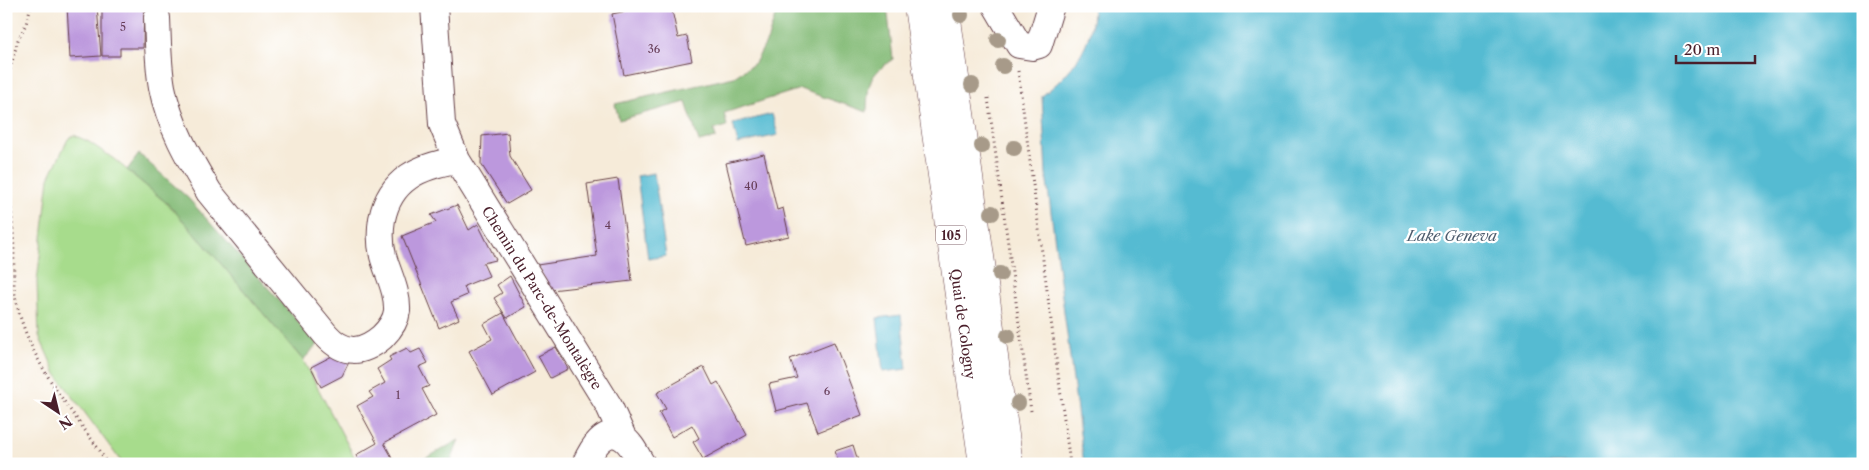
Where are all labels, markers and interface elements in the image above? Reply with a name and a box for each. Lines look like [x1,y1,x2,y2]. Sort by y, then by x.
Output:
house number: 5 [120,20,126,34]
scale bar [1676,32,1755,64]
text: 20 m [1684,40,1720,59]
house number: 36 [648,42,661,56]
house number: 40 [744,179,758,193]
street label: Chemin du Parc-de-Montalègre [478,203,606,393]
house number: 4 [605,218,611,232]
road number: 105 [936,226,966,244]
water label: Lake Geneva [1406,226,1497,245]
street label: Quai de Cologny [946,268,980,381]
house number: 6 [824,384,831,398]
north arrow [32,388,82,438]
house number: 1 [396,388,401,402]
text: N [55,412,76,434]

